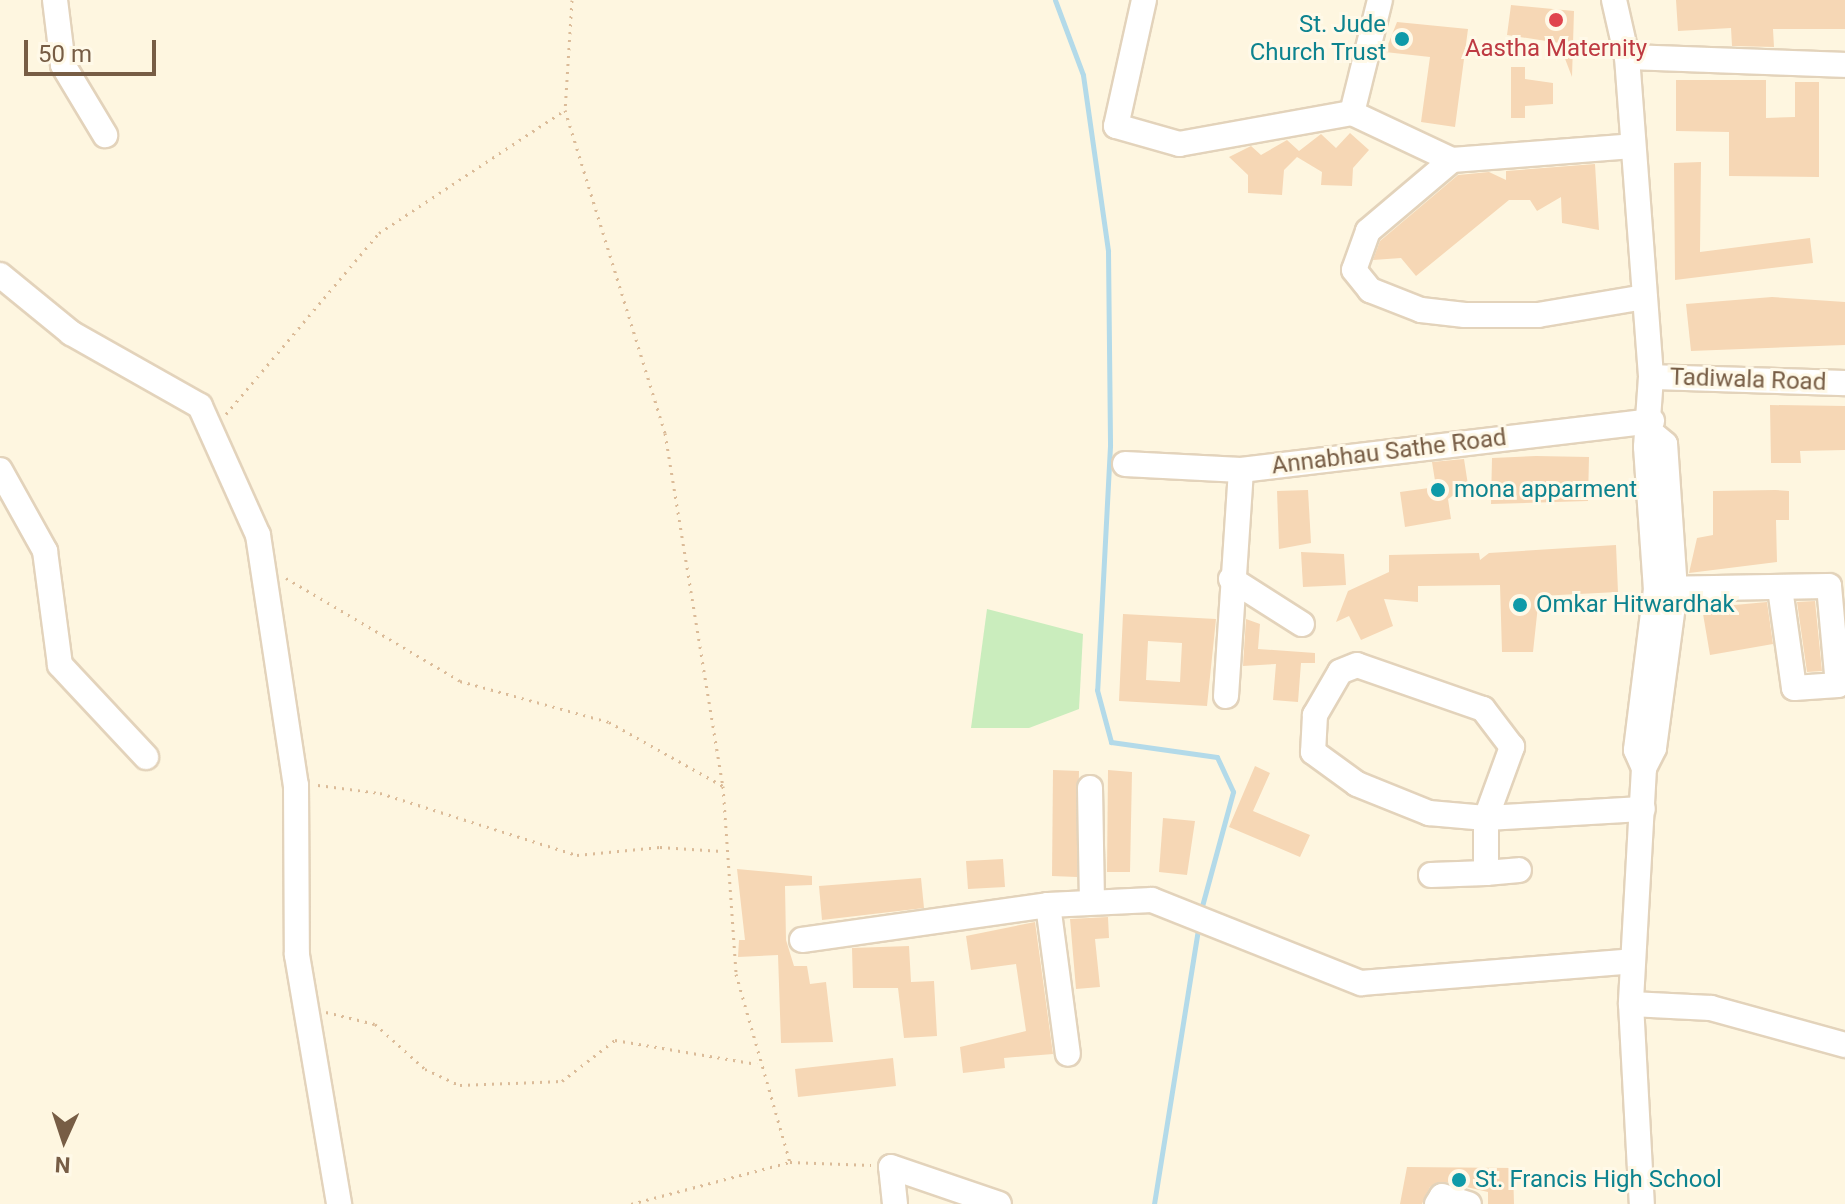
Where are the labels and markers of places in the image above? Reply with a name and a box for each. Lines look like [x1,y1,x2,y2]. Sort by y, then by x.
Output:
marker: Aastha Maternity [1545,9,1567,31]
place label: St. Jude Church Trust [1249,11,1386,67]
marker: St. Jude Church Trust [1393,30,1411,48]
place label: Aastha Maternity [1465,35,1647,63]
place label: mona apparment [1454,476,1637,504]
marker: mona apparment [1429,481,1447,499]
place label: Omkar Hitwardhak [1536,591,1735,619]
marker: Omkar Hitwardhak [1511,596,1529,614]
place label: St. Francis High School [1475,1166,1722,1194]
marker: St. Francis High School [1450,1171,1468,1189]

